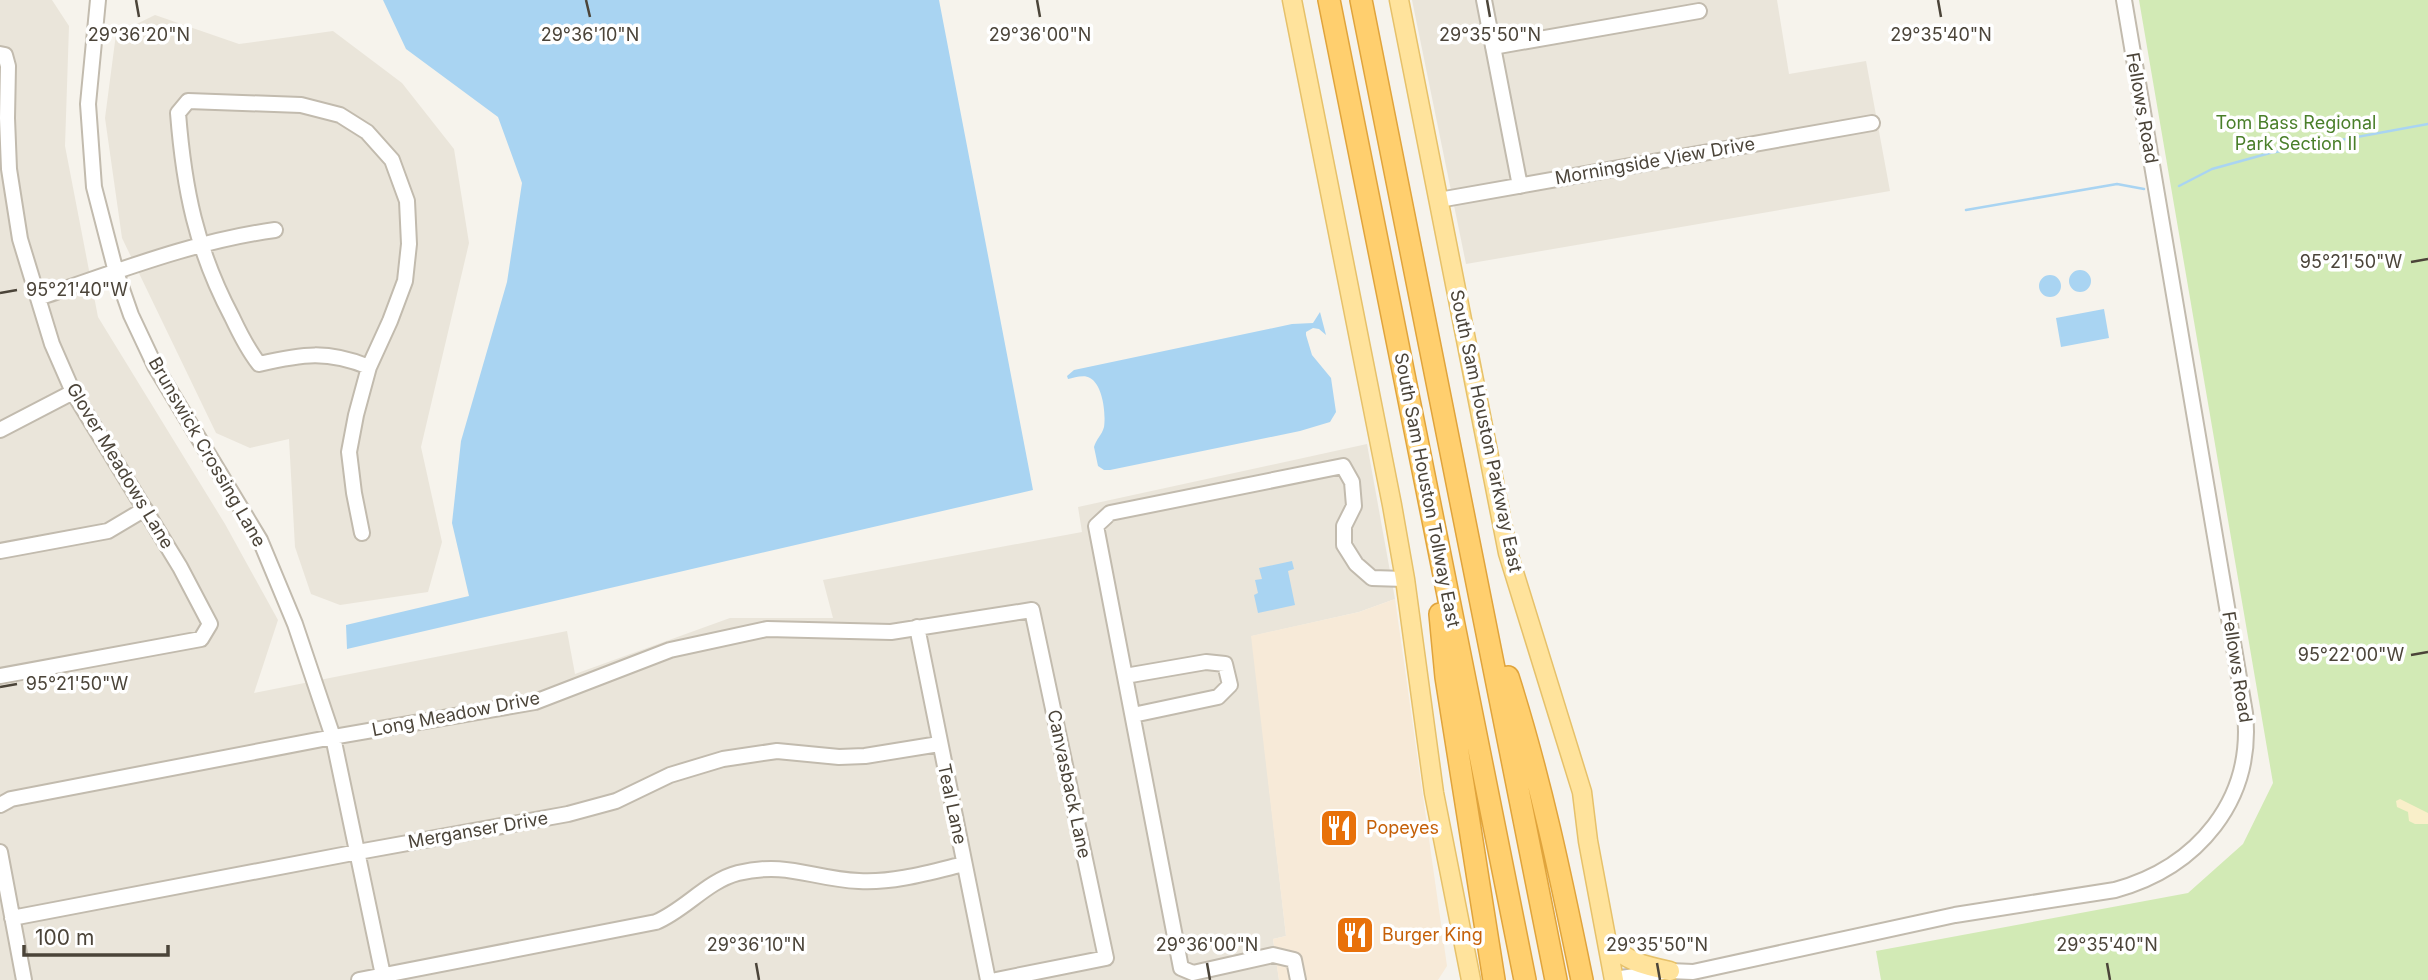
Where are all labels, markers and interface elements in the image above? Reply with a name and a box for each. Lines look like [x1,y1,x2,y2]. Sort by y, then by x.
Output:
text: 29°36'20"N [88,24,190,45]
text: 29°36'10"N [541,24,639,45]
text: 29°36'00"N [989,24,1091,45]
text: 29°35'50"N [1439,24,1541,45]
text: 29°35'40"N [1890,24,1992,45]
street label: Fellows Road [2122,51,2163,165]
park label: Tom Bass Regional Park Section II [2216,112,2376,154]
street label: Morningside View Drive [1553,133,1757,188]
text: 95°21'50"W [2300,251,2402,272]
text: 95°21'40"W [26,279,128,300]
street label: South Sam Houston Parkway East [1446,288,1527,574]
street label: South Sam Houston Tollway East [1391,351,1464,629]
street label: Brunswick Crossing Lane [144,353,270,550]
street label: Glover Meadows Lane [63,379,178,552]
street label: Fellows Road [2218,610,2257,724]
text: 95°22'00"W [2298,644,2405,665]
text: 95°21'50"W [26,673,128,694]
street label: Long Meadow Drive [370,687,542,740]
street label: Canvasback Lane [1043,708,1095,860]
street label: Teal Lane [934,762,971,846]
street label: Merganser Drive [406,807,549,852]
restaurant icon: Popeyes [1318,807,1360,849]
place label: Popeyes [1366,817,1439,838]
scale bar [24,914,168,958]
restaurant icon: Burger King [1334,914,1376,956]
place label: Burger King [1382,924,1483,945]
text: 100 m [35,925,94,950]
text: 29°36'10"N [707,934,805,955]
text: 29°36'00"N [1156,934,1258,955]
text: 29°35'50"N [1606,934,1708,955]
text: 29°35'40"N [2056,934,2158,955]

